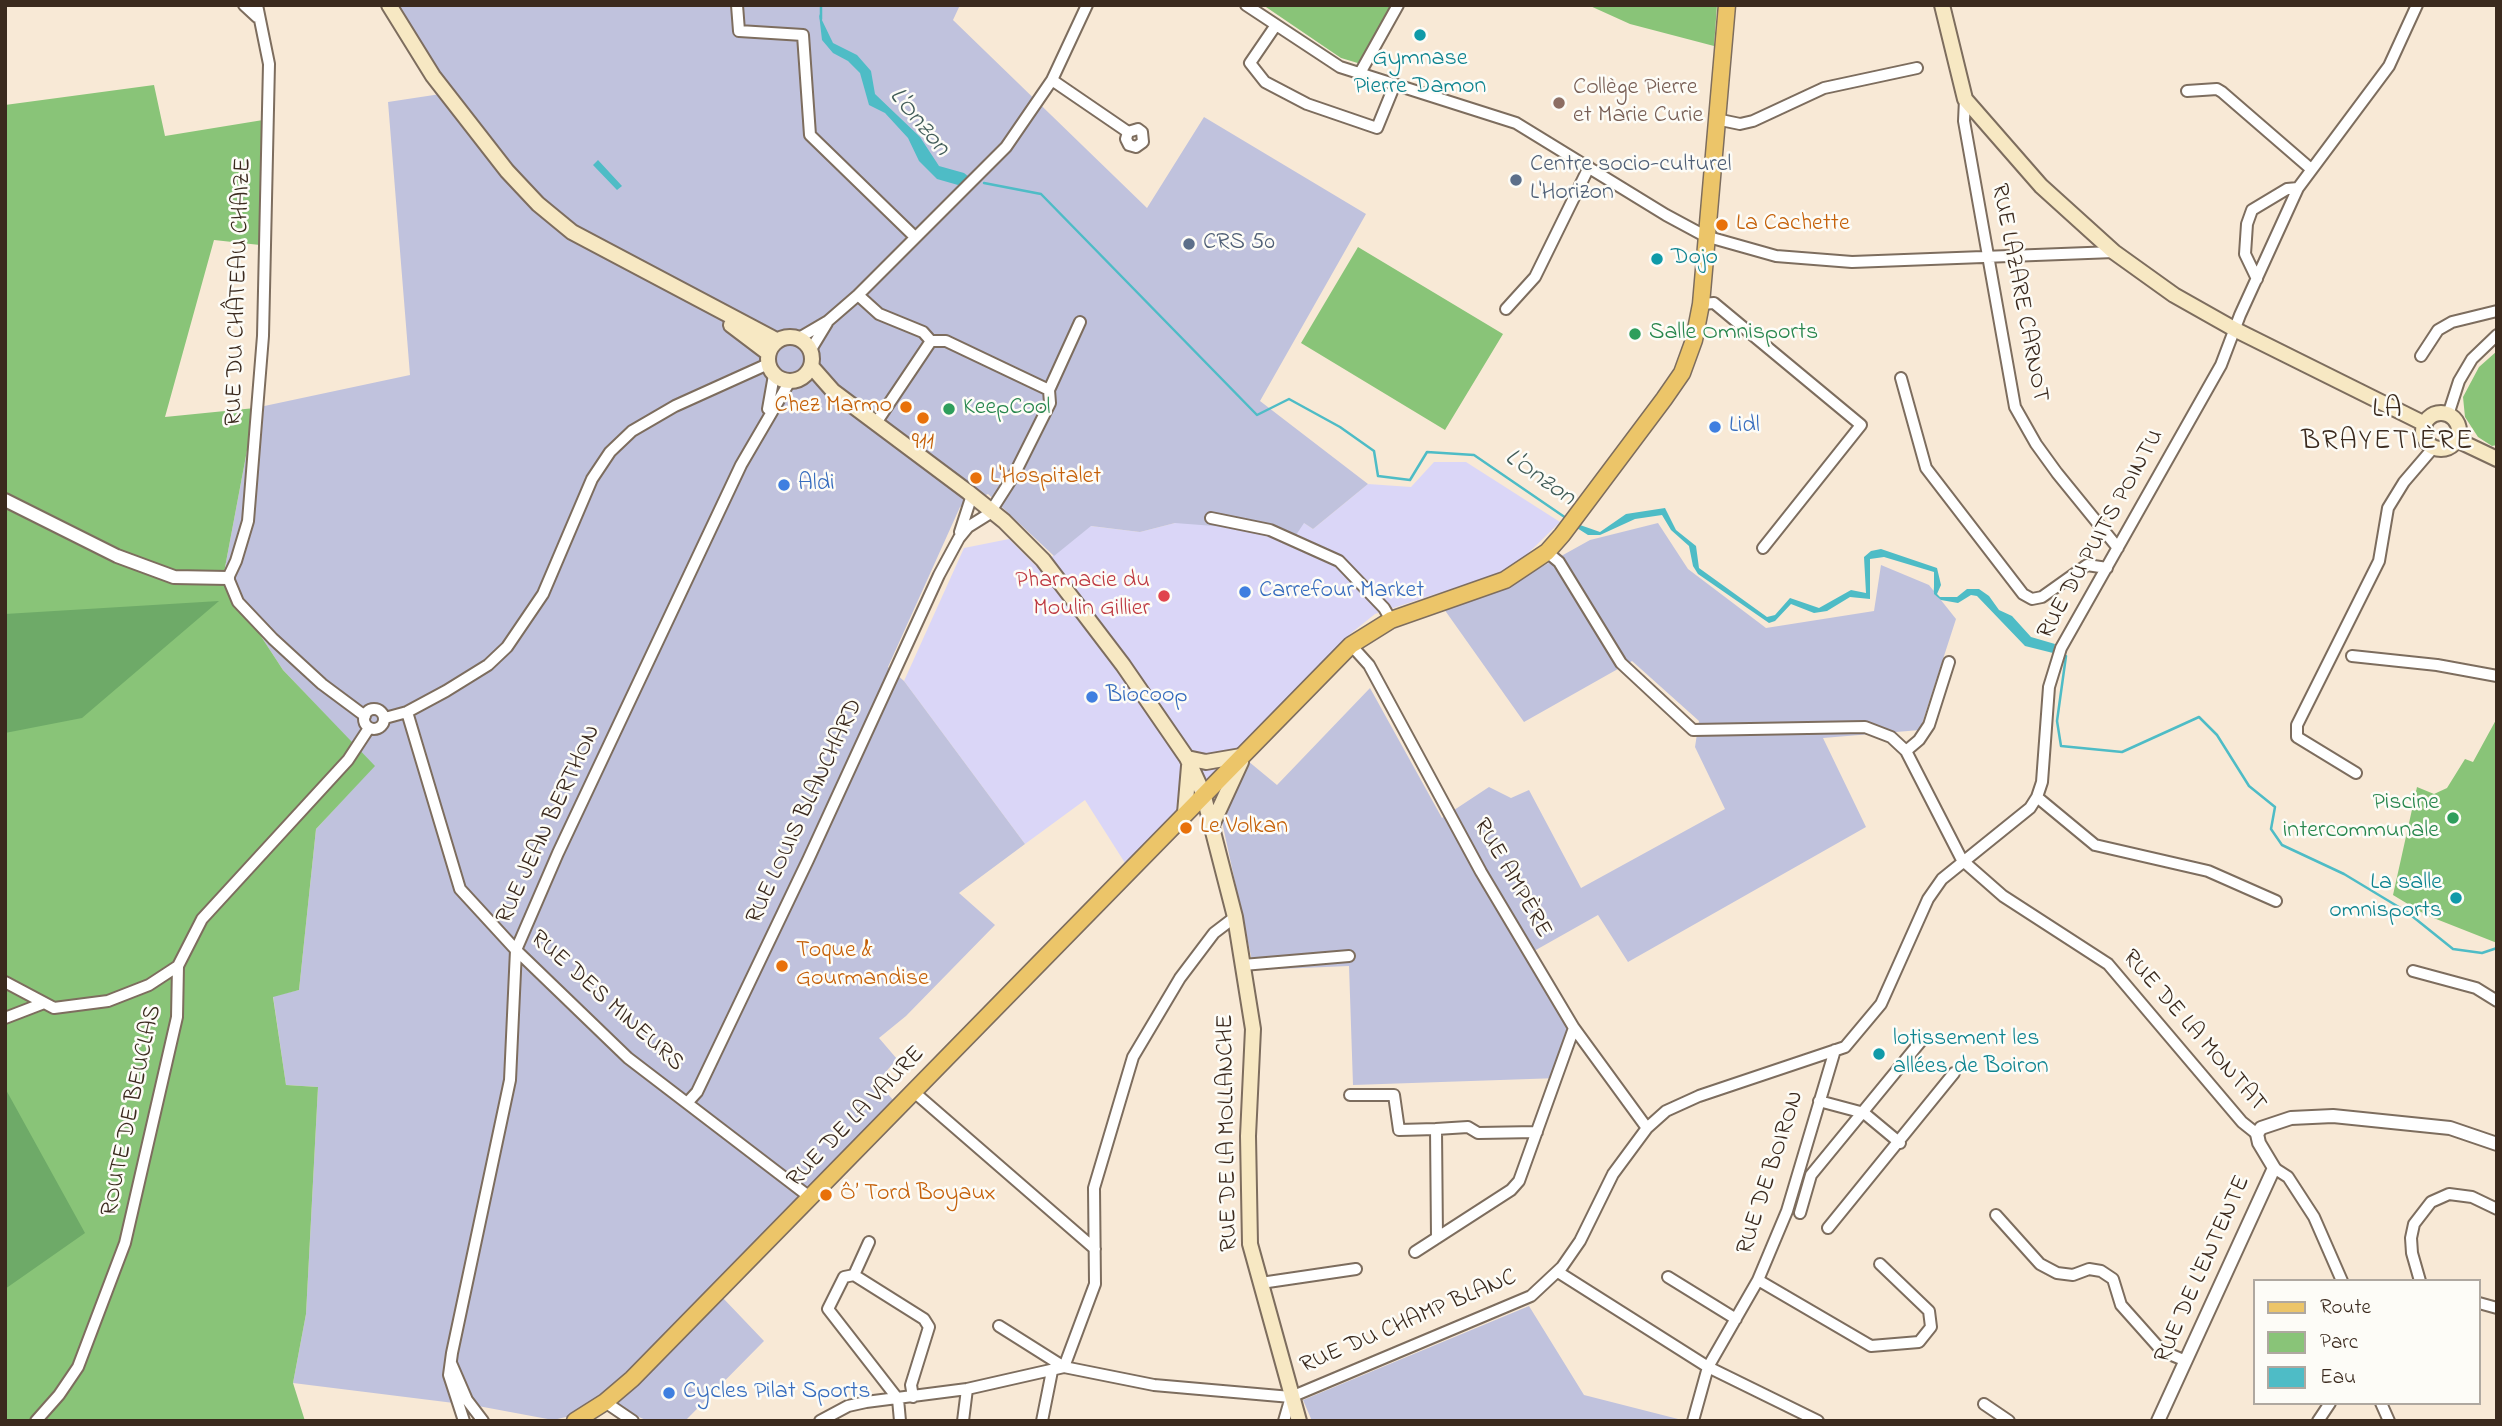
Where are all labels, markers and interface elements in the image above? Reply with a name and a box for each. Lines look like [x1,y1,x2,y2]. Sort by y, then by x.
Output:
marker: Gymnase Pierre Damon [1412,27,1428,43]
place label: Gymnase Pierre Damon [1354,46,1486,102]
place label: Collège Pierre et Marie Curie [1573,75,1703,131]
water label: L'Onzon [881,83,955,163]
marker: Collège Pierre et Marie Curie [1551,95,1567,111]
place label: Centre socio-culturel L'Horizon [1530,152,1731,208]
street label: RUE DU CHÂTEAU CHAIZE [221,157,259,427]
marker: Centre socio-culturel L'Horizon [1508,172,1524,188]
street label: RUE LAZARE CARNOT [1983,181,2053,405]
place label: La Cachette [1736,211,1850,239]
marker: La Cachette [1714,217,1730,233]
place label: CRS 50 [1203,230,1275,258]
marker: CRS 50 [1181,236,1197,252]
place label: Dojo [1671,245,1718,273]
marker: Dojo [1649,251,1665,267]
place label: Salle Omnisports [1649,320,1818,348]
marker: Salle Omnisports [1627,326,1643,342]
place label: Chez Marmo [775,393,892,421]
district label: LA BRAYETIÈRE [2303,394,2473,460]
place label: KeepCool [963,395,1051,423]
marker: Chez Marmo [898,399,914,415]
marker: KeepCool [941,401,957,417]
marker: 911 [915,410,931,426]
place label: Lidl [1729,413,1760,441]
marker: Lidl [1707,419,1723,435]
street label: RUE DU PUITS POINTU [2032,425,2172,645]
place label: 911 [912,430,934,458]
water label: L'Onzon [1498,443,1580,515]
place label: L'Hospitalet [990,464,1101,492]
marker: L'Hospitalet [968,470,984,486]
place label: Aldi [798,471,835,499]
marker: Aldi [776,477,792,493]
place label: Pharmacie du Moulin Gillier [1015,568,1150,624]
place label: Carrefour Market [1259,578,1424,606]
marker: Carrefour Market [1237,584,1253,600]
marker: Pharmacie du Moulin Gillier [1156,588,1172,604]
place label: Biocoop [1106,683,1188,711]
marker: Biocoop [1084,689,1100,705]
street label: RUE LOUIS BLANCHARD [741,695,871,929]
street label: RUE JEAN BERTHON [491,721,609,929]
place label: Piscine intercommunale [2283,790,2439,846]
marker: Piscine intercommunale [2445,810,2461,826]
place label: Le Volkan [1200,814,1288,842]
street label: RUE AMPÈRE [1465,814,1557,944]
marker: Le Volkan [1178,820,1194,836]
place label: La salle omnisports [2329,870,2442,926]
marker: La salle omnisports [2448,890,2464,906]
street label: RUE DES MINEURS [523,925,689,1079]
place label: Toque & Gourmandise [796,938,929,994]
street label: RUE DE LA MONTAT [2115,945,2271,1119]
marker: Toque & Gourmandise [774,958,790,974]
street label: ROUTE DE BEUCLAS [97,1003,169,1219]
street label: RUE DE LA MOLLANCHE [1213,1014,1245,1252]
place label: lotissement les allées de Boiron [1893,1026,2049,1082]
street label: RUE DE LA VAURE [782,1041,932,1195]
marker: lotissement les allées de Boiron [1871,1046,1887,1062]
street label: RUE DE BOIRON [1732,1088,1812,1258]
street label: RUE DE L'ENTENTE [2150,1172,2258,1368]
place label: Ô’ Tord Boyaux [840,1181,996,1209]
marker: Ô’ Tord Boyaux [818,1187,834,1203]
street label: RUE DU CHAMP BLANC [1297,1264,1521,1382]
legend [2254,1279,2481,1405]
text: Route [2320,1293,2371,1323]
text: Parc [2320,1328,2358,1358]
text: Eau [2320,1363,2356,1393]
place label: Cycles Pilat Sports [683,1379,870,1407]
marker: Cycles Pilat Sports [661,1385,677,1401]

